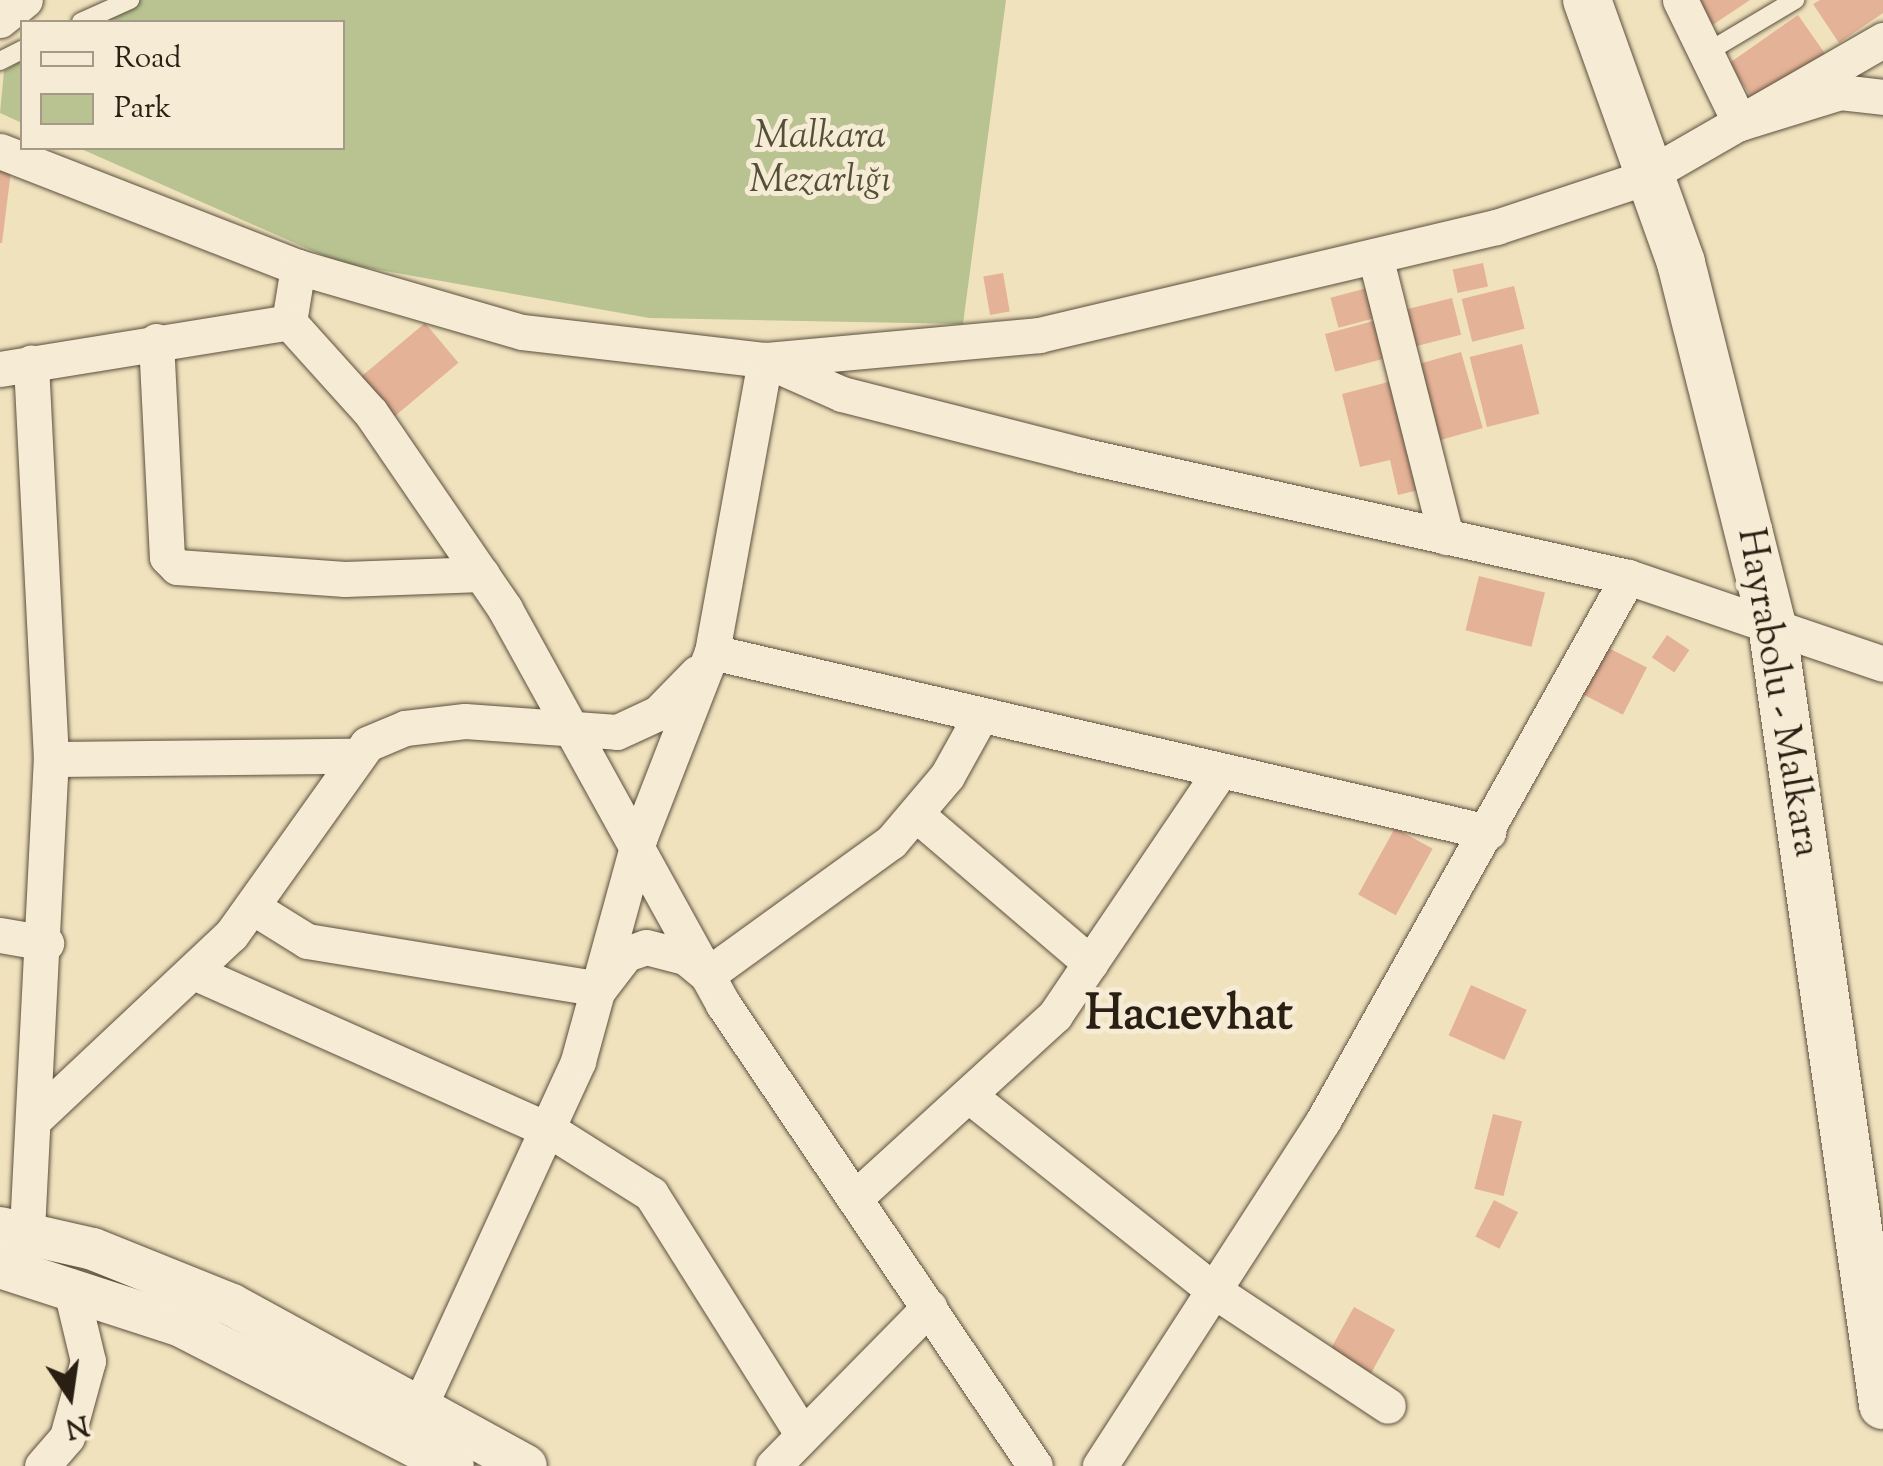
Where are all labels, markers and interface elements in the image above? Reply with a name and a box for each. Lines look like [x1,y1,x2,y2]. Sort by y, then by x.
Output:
legend [20,20,345,150]
text: Road [114,38,181,81]
text: Park [114,88,171,131]
park label: Malkara Mezarlığı [749,116,891,205]
street label: Hayrabolu - Malkara [1725,525,1827,861]
district label: Hacıevhat [1085,988,1293,1046]
north arrow [20,1346,120,1446]
text: N [61,1403,92,1447]

